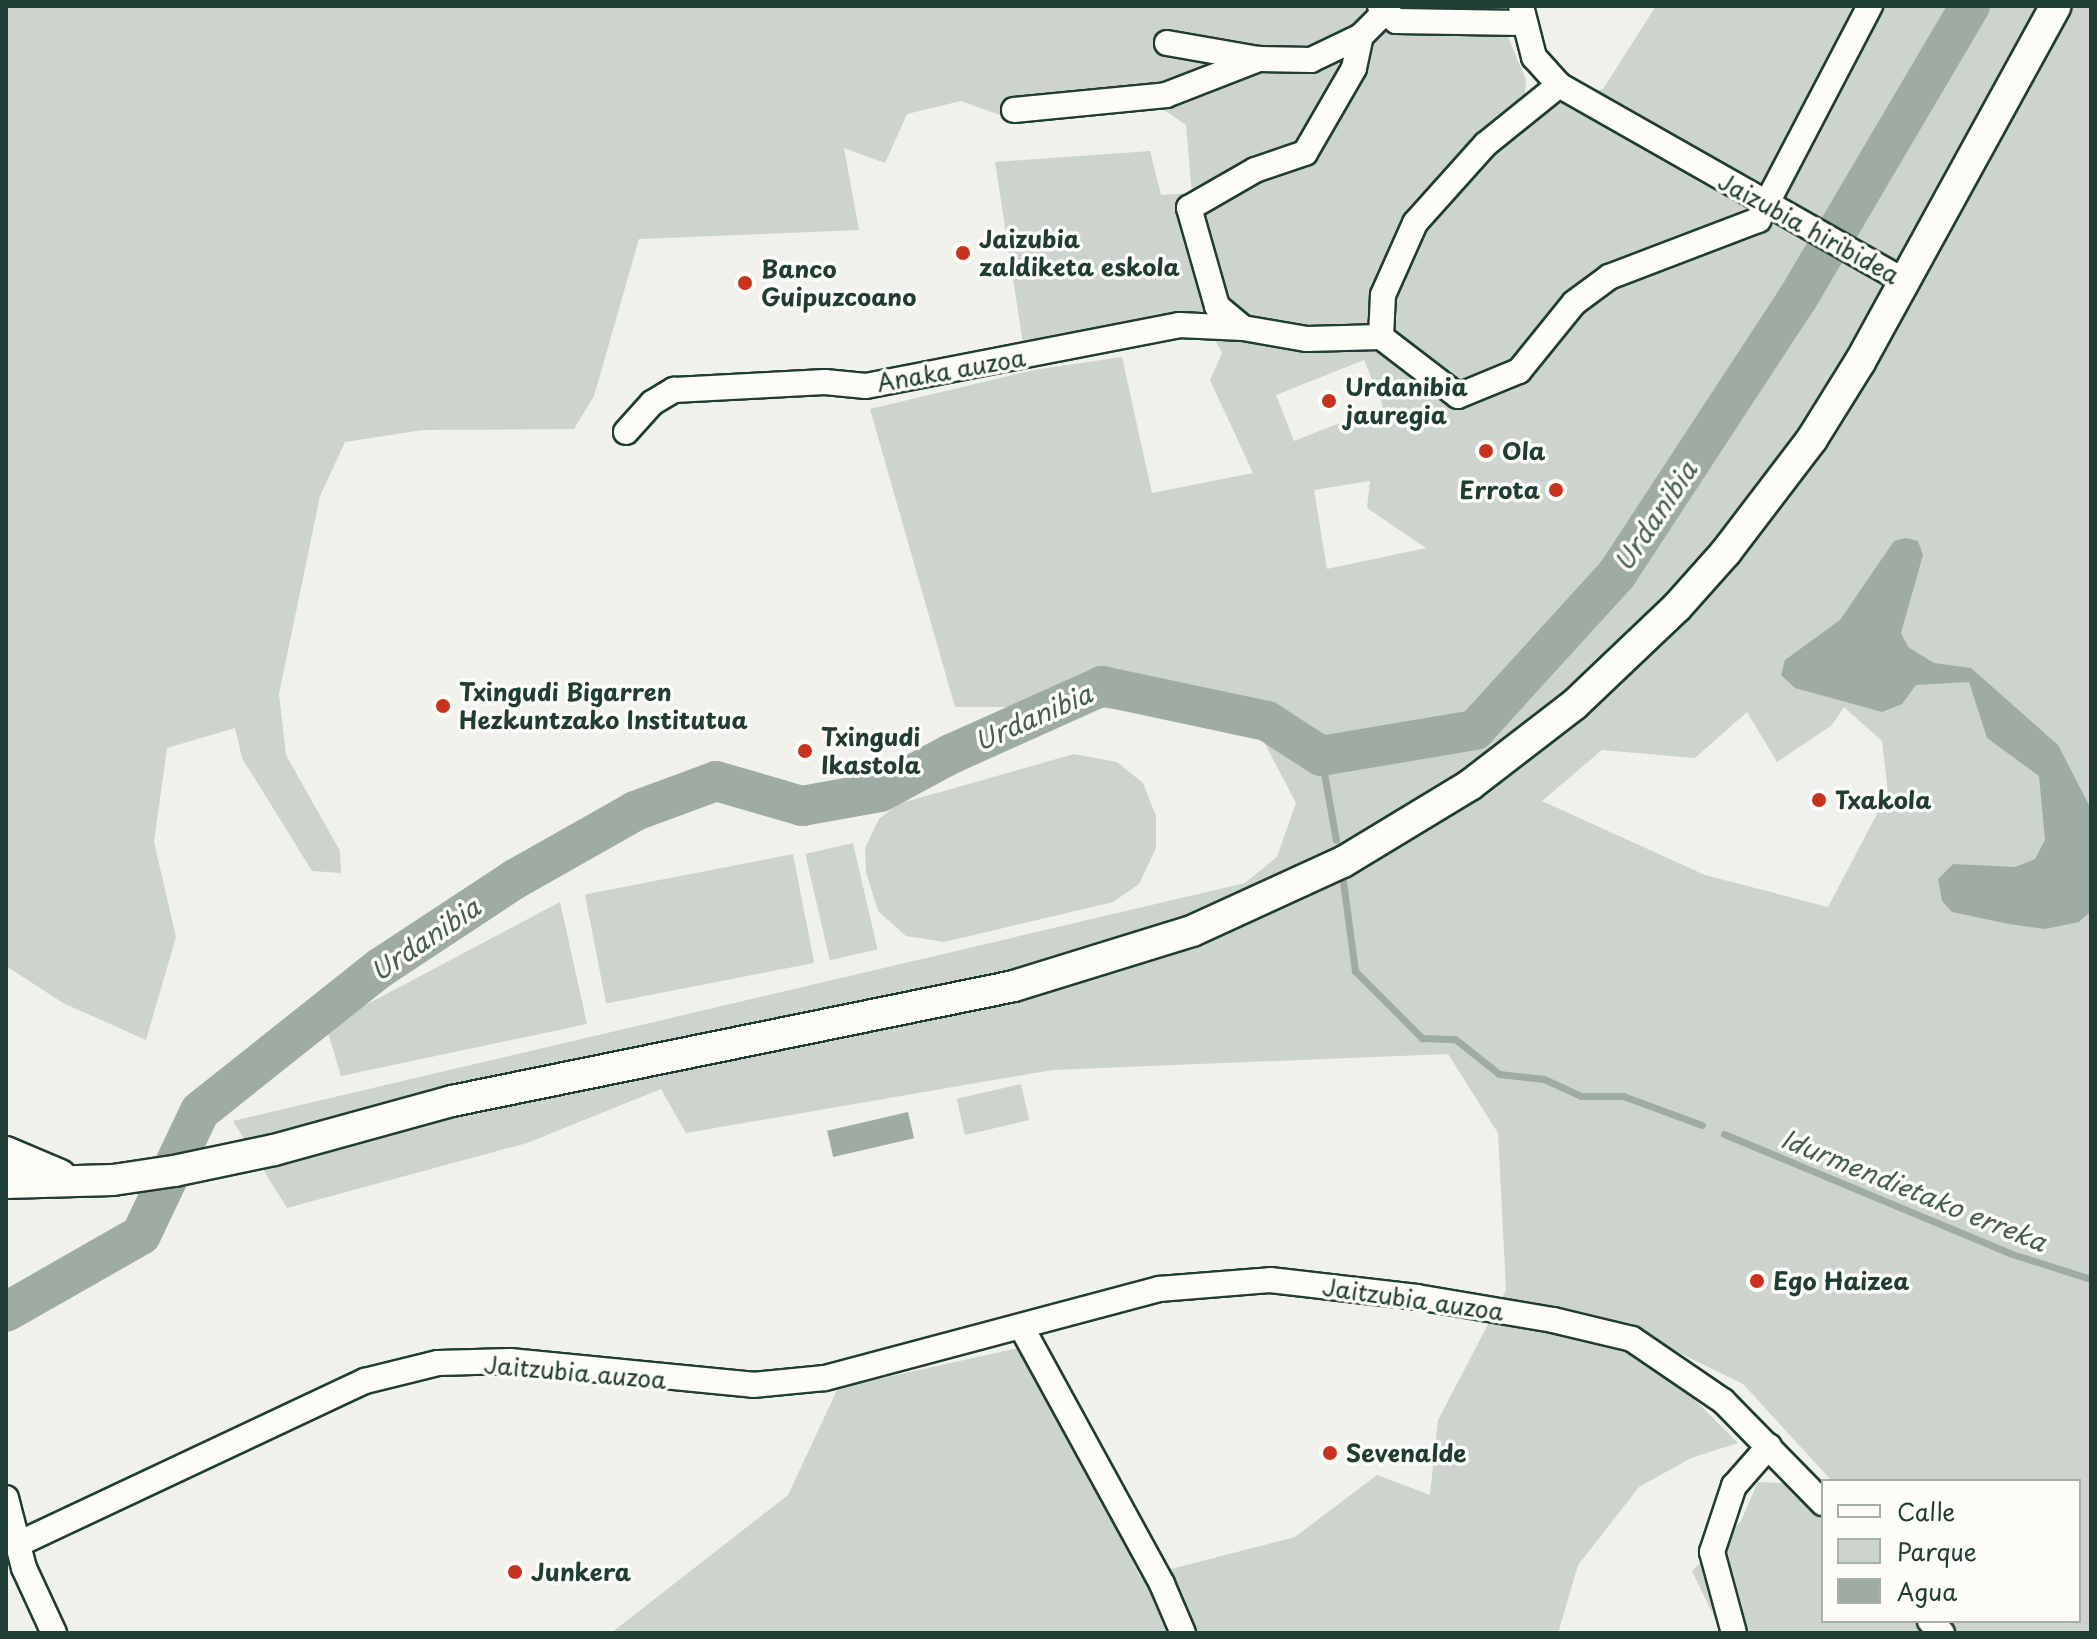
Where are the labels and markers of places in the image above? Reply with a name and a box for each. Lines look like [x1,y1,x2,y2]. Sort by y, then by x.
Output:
place label: Jaizubia zaldiketa eskola [979,225,1180,281]
marker: Jaizubia zaldiketa eskola [954,244,972,262]
place label: Banco Guipuzcoano [761,255,916,311]
marker: Banco Guipuzcoano [736,274,754,292]
place label: Urdanibia jauregia [1345,373,1468,429]
marker: Urdanibia jauregia [1320,392,1338,410]
place label: Ola [1502,437,1545,465]
marker: Ola [1477,442,1495,460]
place label: Errota [1459,476,1540,504]
marker: Errota [1547,481,1565,499]
place label: Txingudi Bigarren Hezkuntzako Institutua [459,678,748,734]
marker: Txingudi Bigarren Hezkuntzako Institutua [434,697,452,715]
place label: Txingudi Ikastola [821,723,921,779]
marker: Txingudi Ikastola [796,742,814,760]
place label: Txakola [1835,786,1931,814]
marker: Txakola [1810,791,1828,809]
place label: Ego Haizea [1773,1267,1908,1295]
marker: Ego Haizea [1748,1272,1766,1290]
place label: Sevenalde [1346,1439,1466,1467]
marker: Sevenalde [1321,1444,1339,1462]
place label: Junkera [531,1558,631,1586]
marker: Junkera [506,1563,524,1581]

